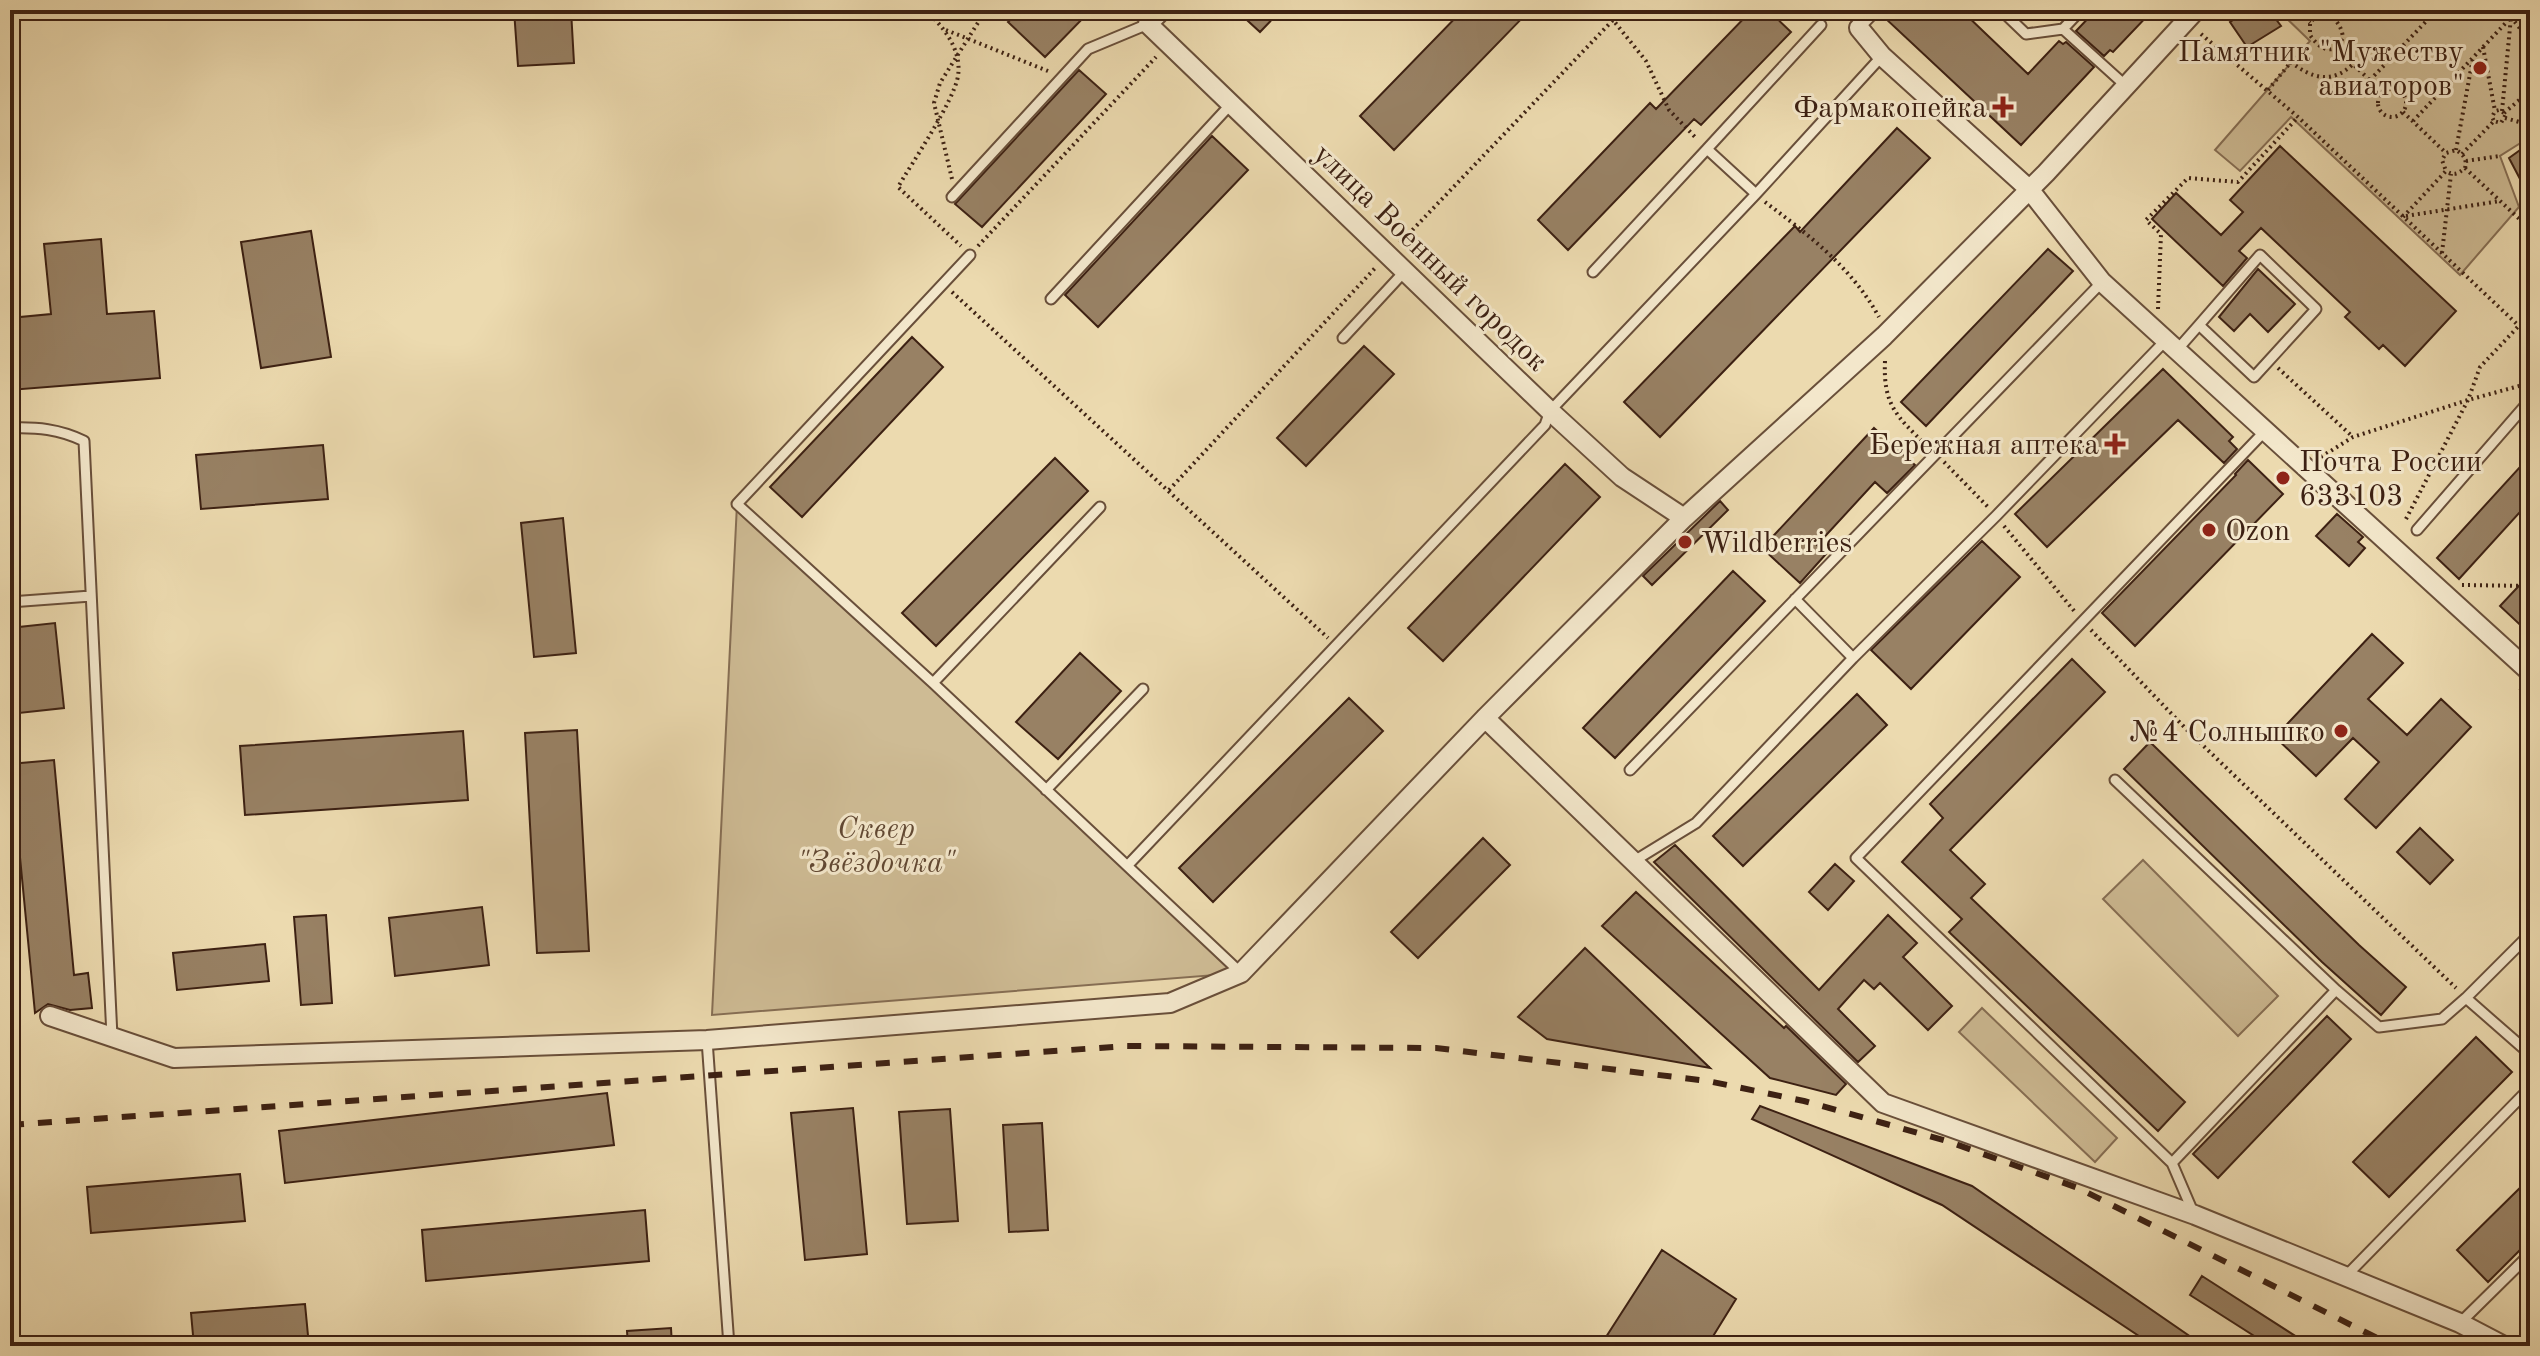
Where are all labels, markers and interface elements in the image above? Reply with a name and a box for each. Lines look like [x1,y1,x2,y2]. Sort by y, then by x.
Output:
place label: Памятник "Мужеству авиаторов" [2178,38,2464,102]
marker: Памятник "Мужеству авиаторов" [2471,59,2489,77]
place label: Фармакопейка [1793,94,1987,124]
marker: Фармакопейка [1994,98,2012,116]
street label: улица Военный городок [1307,139,1552,378]
place label: Бережная аптека [1869,431,2099,461]
marker: Бережная аптека [2106,435,2124,453]
place label: Почта России 633103 [2299,448,2482,512]
marker: Почта России 633103 [2274,469,2292,487]
place label: Ozon [2225,517,2290,547]
marker: Ozon [2200,521,2218,539]
place label: Wildberries [1701,529,1852,559]
marker: Wildberries [1676,533,1694,551]
place label: №4 Солнышко [2130,718,2325,748]
marker: №4 Солнышко [2332,722,2350,740]
park label: Сквер "Звёздочка" [797,815,956,879]

